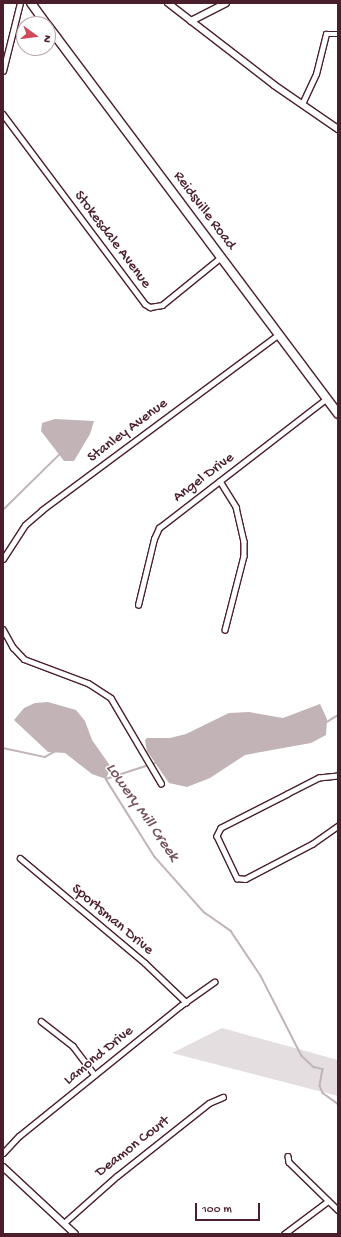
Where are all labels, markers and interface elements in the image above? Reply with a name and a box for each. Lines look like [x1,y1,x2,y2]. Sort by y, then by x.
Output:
north arrow [16,16,56,56]
text: N [40,34,53,44]
street label: Reidsville Road [169,168,239,254]
street label: Stokesdale Avenue [69,188,155,292]
street label: Stanley Avenue [84,395,172,467]
street label: Angel Drive [170,449,238,507]
water label: Lowery Mill Creek [100,760,182,866]
street label: Sportsman Drive [67,881,157,959]
street label: Lamond Drive [61,1022,137,1090]
street label: Deamon Court [92,1112,174,1182]
scale bar [197,1195,262,1221]
text: 100 m [202,1203,232,1217]

